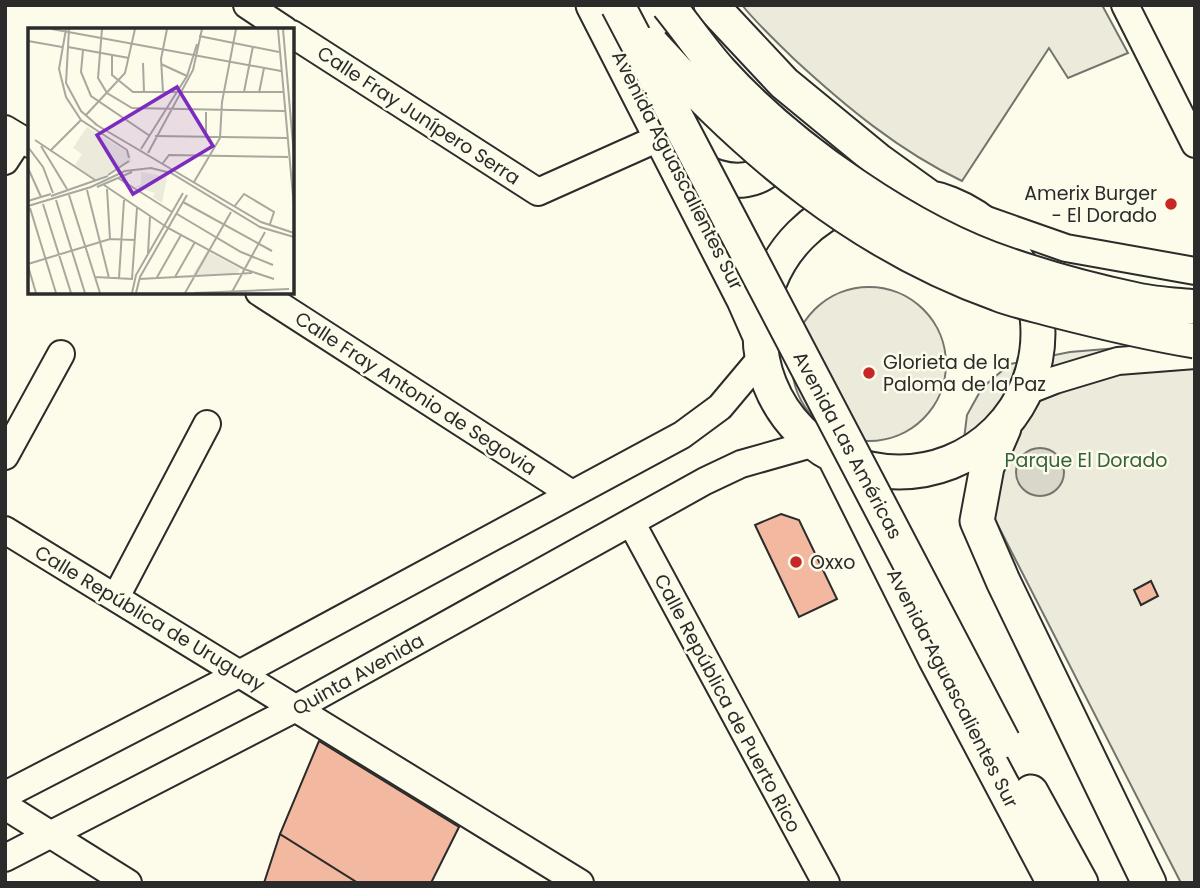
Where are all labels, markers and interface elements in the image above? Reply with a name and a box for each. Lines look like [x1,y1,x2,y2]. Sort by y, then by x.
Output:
inset map [28,28,294,294]
street label: Calle Fray Junípero Serra [312,40,525,191]
street label: Avenida Aguascalientes Sur [605,46,750,294]
place label: Amerix Burger - El Dorado [1024,180,1157,229]
marker: Amerix Burger - El Dorado [1163,196,1179,212]
street label: Calle Fray Antonio de Segovia [290,305,542,482]
street label: Avenida Las Américas [787,347,909,544]
place label: Glorieta de la Paloma de la Paz [883,349,1046,398]
marker: Glorieta de la Paloma de la Paz [861,365,877,381]
park label: Parque El Dorado [1005,447,1167,474]
street label: Calle República de Uruguay [30,539,270,698]
place label: Oxxo [810,549,855,576]
marker: Oxxo [788,554,804,570]
street label: Avenida Aguascalientes Sur [880,564,1025,812]
street label: Calle República de Puerto Rico [648,569,807,837]
street label: Quinta Avenida [288,627,429,722]

